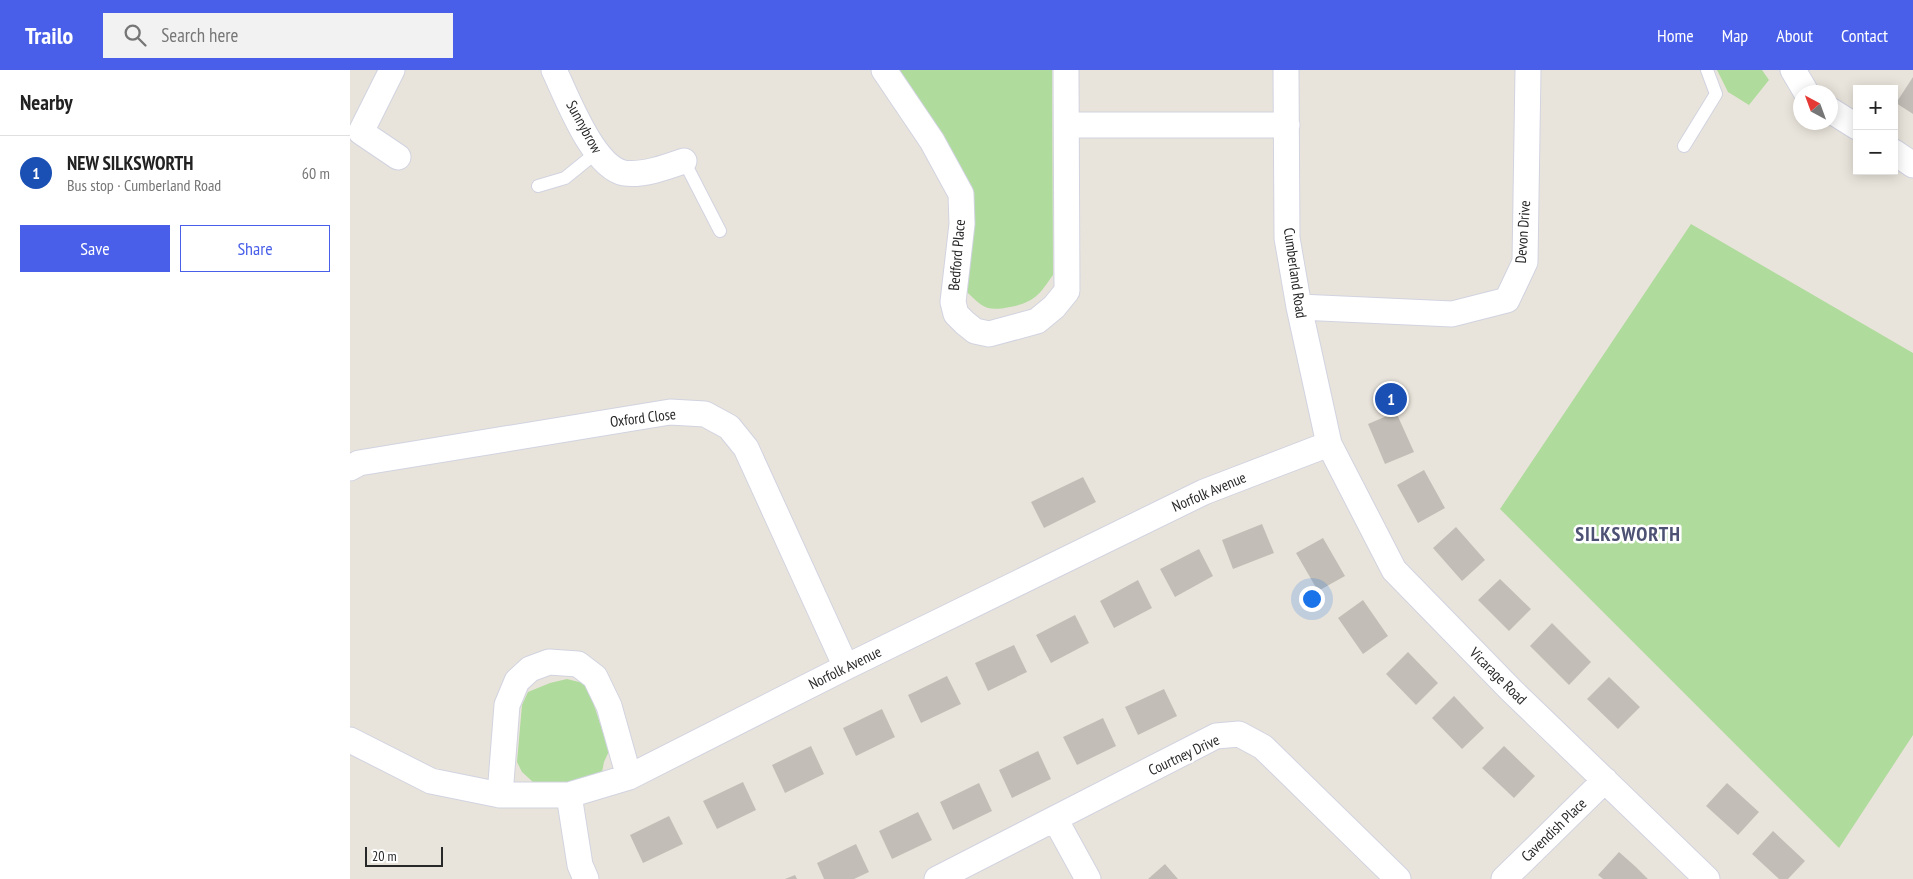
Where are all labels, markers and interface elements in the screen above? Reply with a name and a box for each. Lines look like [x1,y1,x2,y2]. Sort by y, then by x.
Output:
search box [103,13,453,58]
text: Trailo [25,20,73,51]
icon: search [121,21,149,49]
text: Search here [161,23,238,47]
text: Home [1657,24,1694,47]
text: Map [1722,24,1748,47]
text: About [1776,24,1813,47]
text: Contact [1841,24,1888,47]
north arrow [1793,85,1838,130]
map controls [1853,85,1898,175]
button: + [1853,85,1898,130]
text: Nearby [20,89,73,116]
street label: Sunnybrow [562,97,607,157]
button: − [1853,130,1898,175]
text: NEW SILKSWORTH [67,151,193,175]
text: 1 [32,163,40,183]
text: 60 m [302,163,330,183]
text: Bus stop · Cumberland Road [67,175,221,195]
street label: Devon Drive [1511,200,1534,264]
street label: Bedford Place [944,219,969,291]
button: Save [20,225,170,272]
button: Share [180,225,330,272]
street label: Cumberland Road [1280,226,1311,319]
pin: 1 [1375,380,1407,418]
street label: Oxford Close [609,404,677,431]
street label: Norfolk Avenue [1169,467,1249,516]
district label: SILKSWORTH [1575,521,1681,547]
your location [1299,586,1325,612]
street label: Norfolk Avenue [805,642,884,693]
street label: Vicarage Road [1465,642,1531,708]
street label: Courtney Drive [1145,730,1222,779]
street label: Cavendish Place [1517,794,1590,865]
scale bar [365,844,442,867]
text: 20 m [372,847,397,865]

